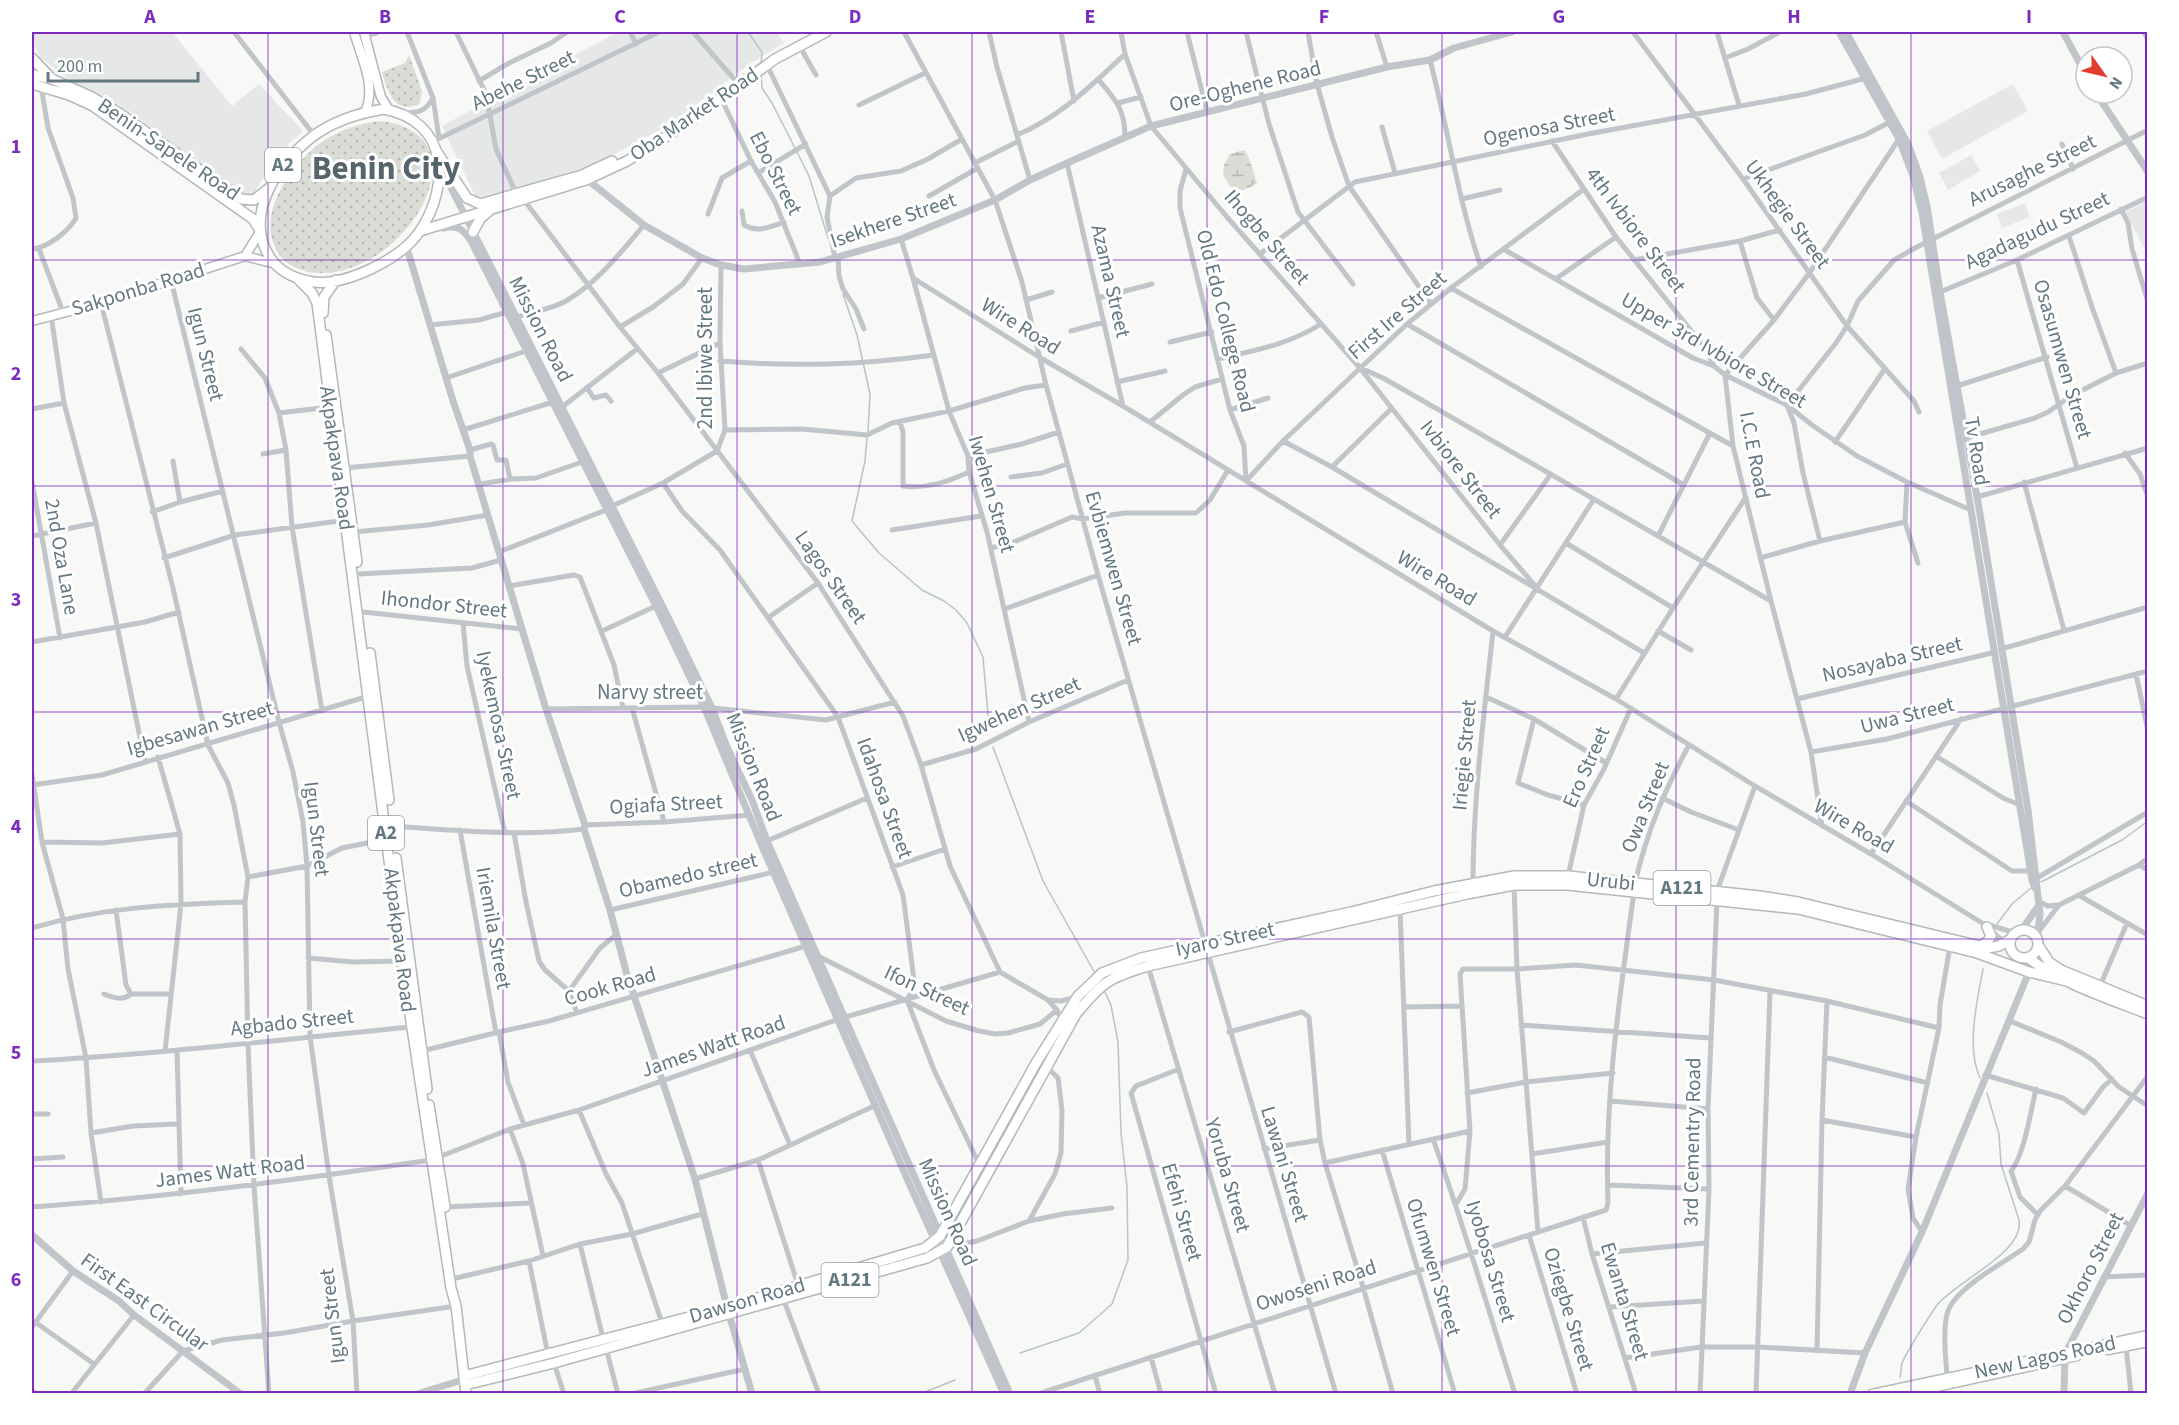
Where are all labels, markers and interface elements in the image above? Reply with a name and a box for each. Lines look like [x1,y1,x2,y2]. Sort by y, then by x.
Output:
text: A [143,3,156,31]
text: B [379,3,391,31]
text: C [614,3,626,31]
text: D [849,3,861,31]
text: E [1085,3,1095,31]
text: F [1319,3,1329,31]
text: G [1553,3,1565,31]
text: H [1787,3,1801,31]
text: I [2026,3,2032,31]
street label: Abehe Street [466,42,580,118]
scale bar [48,45,198,83]
north arrow [2074,45,2134,105]
street label: Ore-Oghene Road [1166,53,1324,119]
text: 200 m [57,54,102,79]
street label: Oba Market Road [624,60,764,168]
text: N [2104,72,2128,93]
street label: Benin-Sapele Road [92,90,246,208]
street label: Ogenosa Street [1481,99,1617,153]
street label: Ebo Street [742,126,810,220]
street label: Arusaghe Street [1963,126,2101,214]
text: 1 [11,133,21,161]
district label: Benin City [312,145,460,192]
road number: A2 [265,148,301,182]
street label: Ukhegie Street [1738,153,1838,275]
street label: 4th Ivbiore Street [1579,161,1693,299]
street label: Ihogbe Street [1217,183,1317,291]
street label: Agadagudu Street [1960,183,2114,277]
street label: Isekhere Street [826,184,960,256]
street label: Azama Street [1083,221,1139,341]
street label: Old Edo College Road [1189,226,1263,416]
street label: Sakponba Road [68,254,208,324]
street label: First Ire Street [1341,264,1453,366]
street label: Mission Road [501,271,581,387]
street label: Osasumwen Street [2026,276,2100,442]
street label: Upper 3rd Ivbiore Street [1616,285,1812,415]
street label: 2nd Ibiwe Street [690,287,720,429]
street label: Wire Road [976,290,1066,362]
street label: Igun Street [180,304,232,404]
text: 2 [11,360,21,388]
street label: Akpakpava Road [312,384,362,532]
street label: I.C.E Road [1732,409,1778,501]
street label: Ivbiore Street [1413,413,1509,525]
street label: Tv Road [1957,414,1997,488]
street label: Iwehen Street [961,432,1023,556]
street label: Evbiemwen Street [1078,487,1150,649]
street label: 2nd Oza Lane [37,497,87,617]
street label: Lagos Street [788,524,874,630]
street label: Wire Road [1391,542,1483,614]
street label: Ihondor Street [379,582,509,626]
text: 3 [11,586,21,614]
street label: Nosayaba Street [1819,628,1965,690]
street label: Iyekemosa Street [469,648,529,802]
street label: Igwehen Street [953,669,1085,749]
street label: Narvy street [597,677,703,707]
street label: Uwa Street [1857,689,1957,741]
street label: Igbesawan Street [123,693,277,763]
street label: Iriegie Street [1444,698,1484,812]
street label: Mission Road [718,708,790,826]
street label: Ero Street [1555,721,1617,813]
street label: Idahosa Street [849,733,921,863]
street label: Owa Street [1613,757,1677,857]
street label: Igun Street [296,780,338,878]
street label: Ogiafa Street [609,786,723,822]
street label: Wire Road [1808,791,1900,861]
text: 4 [11,813,22,841]
road number: A2 [368,816,404,850]
street label: Obamedo street [616,845,760,905]
street label: Iriemila Street [468,864,520,992]
street label: Urubi [1585,864,1637,898]
street label: Akpakpava Road [376,866,424,1014]
road number: A121 [1654,871,1710,905]
street label: Iyaro Street [1173,914,1277,964]
street label: Ifon Street [879,957,975,1023]
street label: Cook Road [560,959,660,1013]
street label: Agbado Street [229,1001,355,1043]
street label: James Watt Road [637,1007,789,1085]
text: 5 [11,1039,21,1067]
street label: 3rd Cementry Road [1676,1057,1708,1227]
street label: Lawani Street [1253,1102,1317,1226]
street label: Yoruba Street [1197,1113,1259,1236]
street label: James Watt Road [153,1147,307,1195]
street label: Mission Road [911,1153,985,1271]
street label: Efehi Street [1154,1159,1210,1265]
street label: Ofumwen Street [1399,1194,1469,1340]
street label: Iyobosa Street [1458,1196,1524,1326]
street label: Okhoro Street [2049,1207,2131,1329]
street label: Ewanta Street [1593,1238,1657,1364]
street label: Oziegbe Street [1536,1244,1602,1374]
street label: First East Circular [75,1245,216,1359]
street label: Owoseni Road [1252,1251,1380,1319]
road number: A121 [822,1263,878,1297]
text: 6 [11,1266,21,1294]
street label: Igun Street [311,1267,353,1365]
street label: Dawson Road [685,1269,809,1331]
street label: New Lagos Road [1972,1327,2118,1387]

